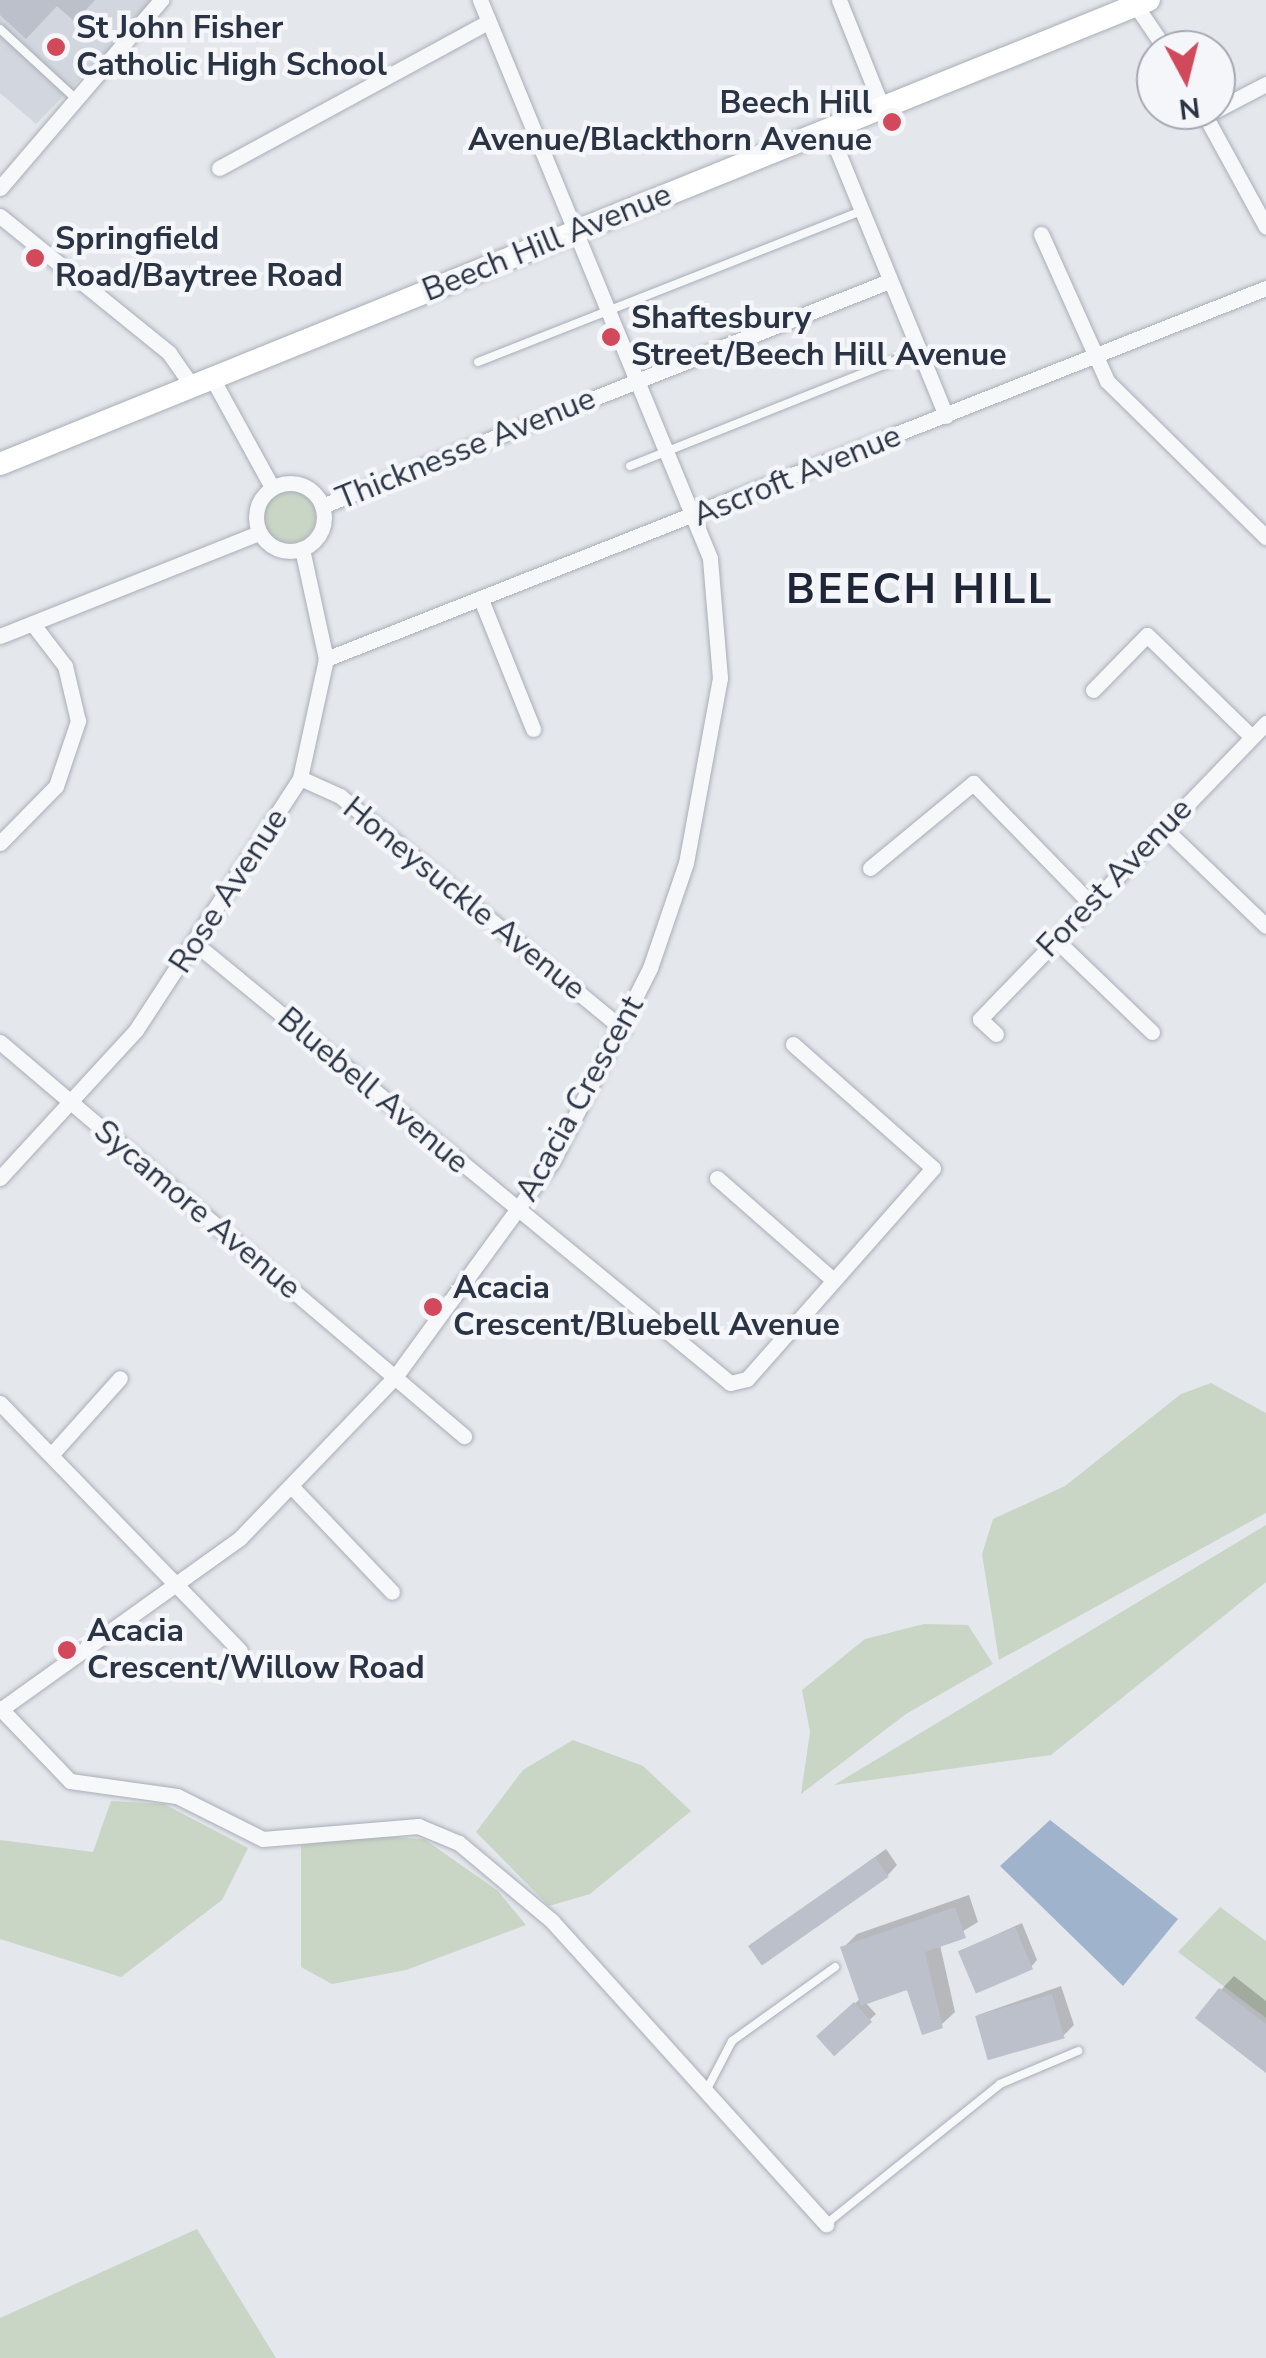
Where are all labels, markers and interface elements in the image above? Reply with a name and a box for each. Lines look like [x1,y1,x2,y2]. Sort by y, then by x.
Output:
place label: St John Fisher Catholic High School [76,10,387,85]
north arrow [1136,30,1236,130]
marker: St John Fisher Catholic High School [45,36,67,58]
place label: Beech Hill Avenue/Blackthorn Avenue [468,85,872,160]
text: N [1177,88,1202,128]
marker: Beech Hill Avenue/Blackthorn Avenue [881,111,903,133]
street label: Beech Hill Avenue [417,176,677,310]
place label: Springfield Road/Baytree Road [55,221,343,296]
marker: Springfield Road/Baytree Road [24,247,46,269]
place label: Shaftesbury Street/Beech Hill Avenue [631,300,1007,375]
marker: Shaftesbury Street/Beech Hill Avenue [600,326,622,348]
street label: Thicknesse Avenue [331,380,601,518]
street label: Ascroft Avenue [688,417,906,535]
district label: BEECH HILL [786,565,1054,615]
street label: Honeysuckle Avenue [335,789,593,1009]
street label: Forest Avenue [1029,790,1201,966]
street label: Rose Avenue [162,802,296,980]
street label: Acacia Crescent [508,990,652,1208]
street label: Bluebell Avenue [270,1000,476,1182]
street label: Sycamore Avenue [86,1112,308,1308]
place label: Acacia Crescent/Bluebell Avenue [453,1270,840,1345]
marker: Acacia Crescent/Bluebell Avenue [422,1296,444,1318]
place label: Acacia Crescent/Willow Road [87,1613,425,1688]
marker: Acacia Crescent/Willow Road [56,1639,78,1661]

